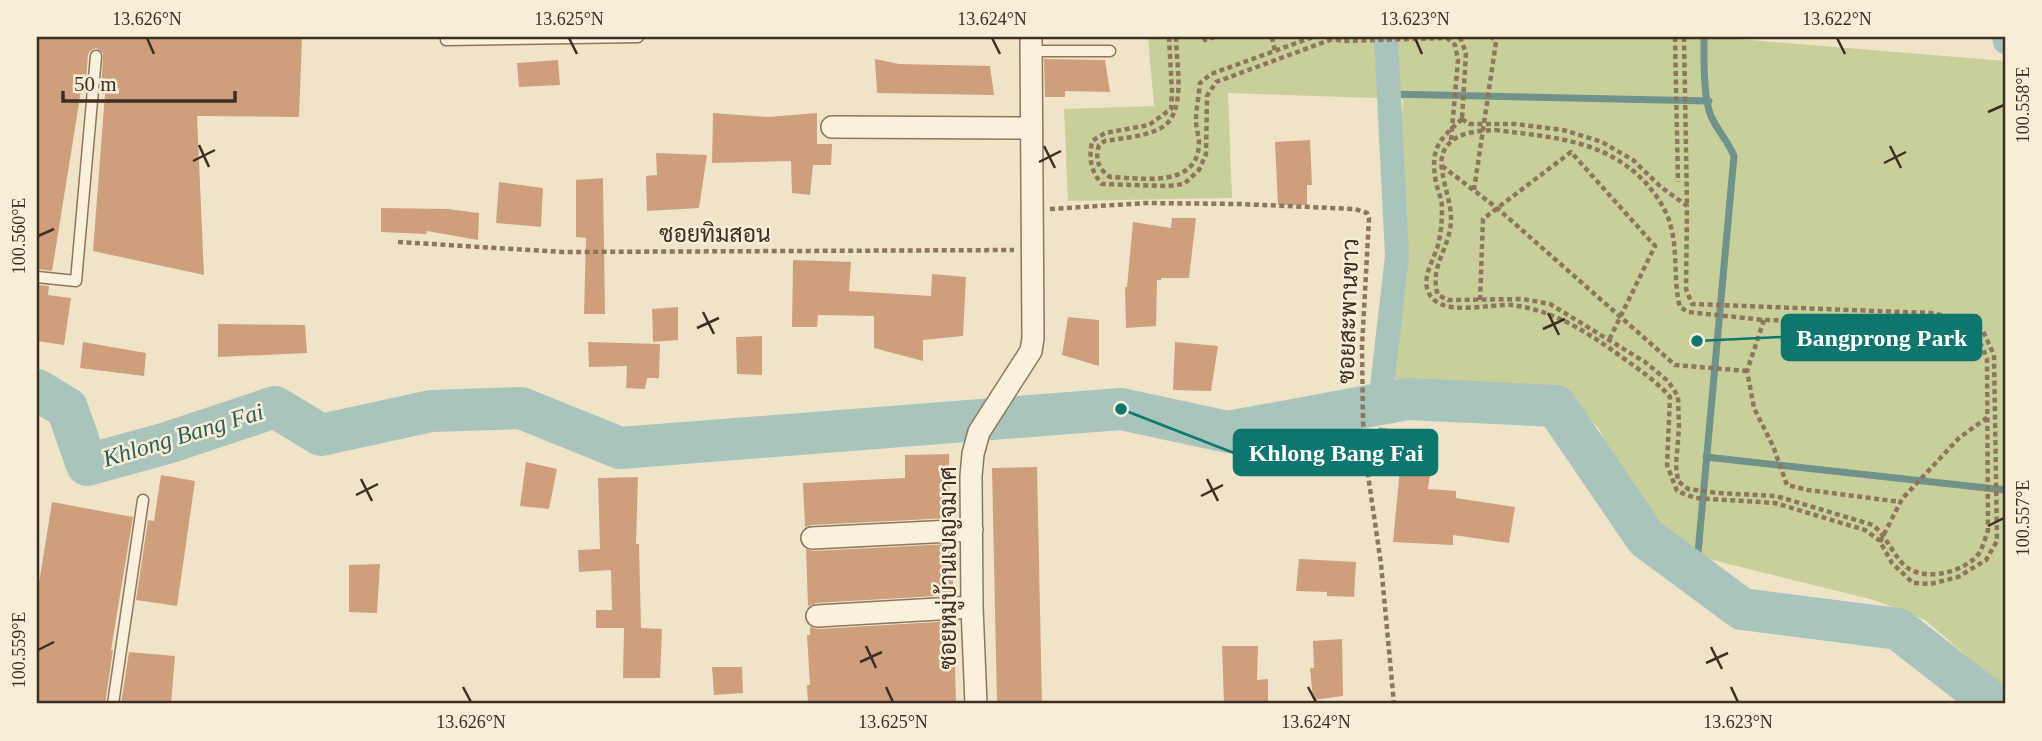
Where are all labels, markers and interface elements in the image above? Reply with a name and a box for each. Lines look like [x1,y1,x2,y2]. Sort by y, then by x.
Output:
text: 13.626°N [112,9,182,29]
text: 13.625°N [534,9,604,29]
text: 13.624°N [957,9,1027,29]
text: 13.623°N [1380,9,1450,29]
text: 13.622°N [1802,9,1872,29]
scale bar [63,60,234,104]
text: 100.558°E [2013,67,2033,143]
text: 50 m [74,72,117,96]
text: 100.560°E [9,198,29,274]
street label: ซอยทิมสอน [659,220,771,247]
street label: ซอยสะพานขาว [1333,238,1364,384]
callout: Bangprong Park [1782,315,1981,360]
text: Bangprong Park [1797,325,1968,351]
water label: Khlong Bang Fai [99,398,266,472]
callout: Khlong Bang Fai [1234,430,1437,475]
text: Khlong Bang Fai [1249,440,1424,466]
street label: ซอยหมู่บ้านเบญจมาศ [933,466,965,670]
text: 100.557°E [2013,480,2033,556]
text: 100.559°E [9,612,29,688]
text: 13.626°N [436,712,506,732]
text: 13.625°N [858,712,928,732]
text: 13.624°N [1281,712,1351,732]
text: 13.623°N [1703,712,1773,732]

